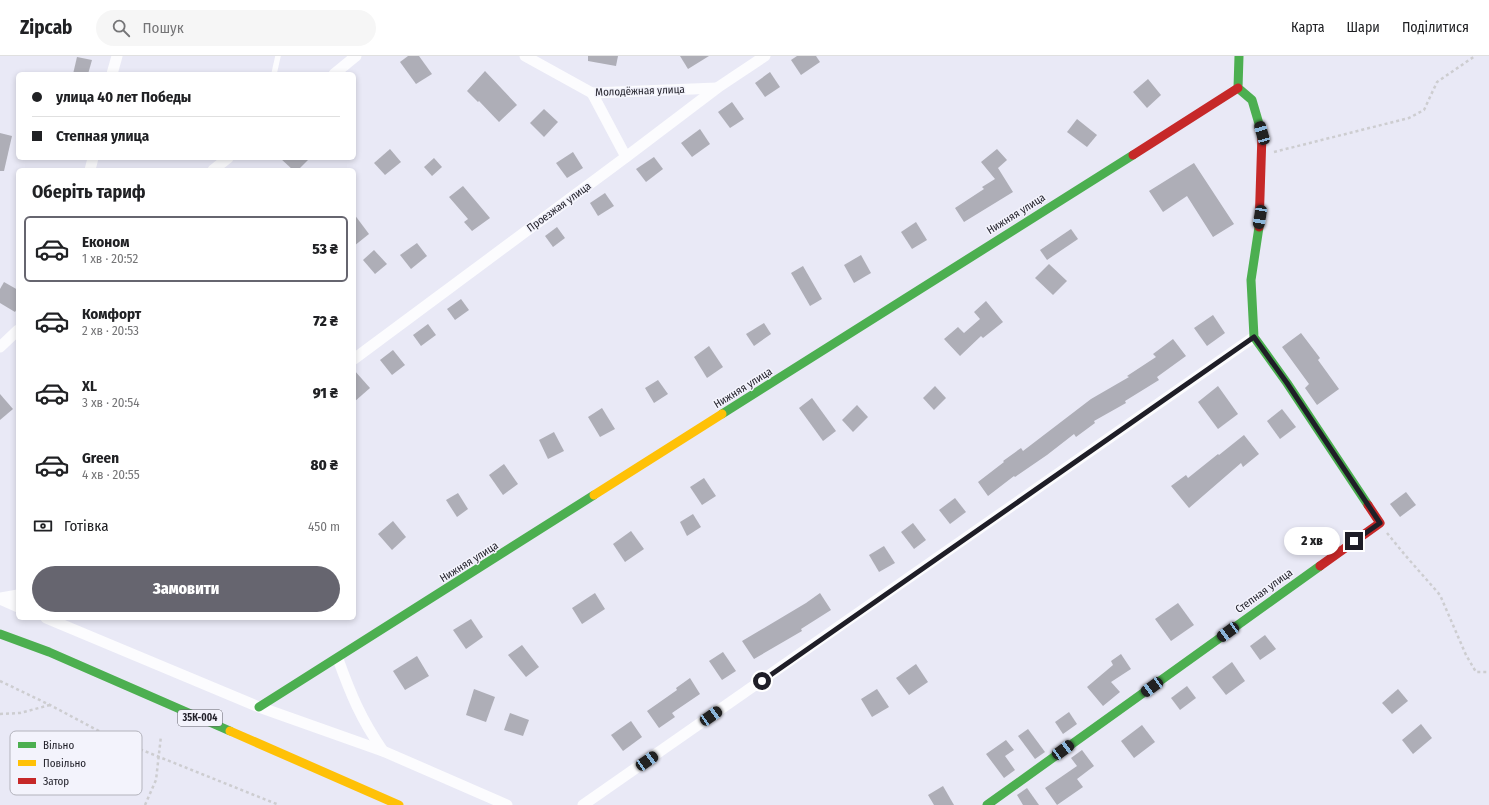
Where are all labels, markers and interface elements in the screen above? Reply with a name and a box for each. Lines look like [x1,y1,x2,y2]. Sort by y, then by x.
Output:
search box [96,10,376,46]
text: Zipcab [20,16,72,39]
icon: search [110,17,132,39]
text: Пошук [142,19,184,37]
text: Карта [1291,19,1325,36]
text: Шари [1347,19,1380,36]
text: Поділитися [1402,19,1469,36]
street label: Молодёжная улица [595,83,685,99]
text: улица 40 лет Победы [56,88,191,106]
car [1253,120,1271,146]
text: Степная улица [56,127,149,145]
street label: Проезжая улица [524,179,594,235]
text: Оберіть тариф [32,181,146,203]
street label: Нижняя улица [984,191,1048,237]
car [1252,204,1268,230]
icon: car [34,231,70,267]
text: Економ [82,233,129,251]
text: 53 ₴ [312,240,338,258]
text: 1 хв · 20:52 [82,251,138,266]
icon: car [34,303,70,339]
text: Комфорт [82,305,141,323]
text: 72 ₴ [313,312,338,330]
text: 2 хв · 20:53 [82,323,139,338]
street label: Нижняя улица [711,365,775,411]
icon: car [34,375,70,411]
text: XL [82,377,97,395]
text: 91 ₴ [313,384,338,402]
text: 3 хв · 20:54 [82,395,140,410]
icon: car [34,447,70,483]
text: Green [82,449,119,467]
text: 80 ₴ [310,456,338,474]
text: 4 хв · 20:55 [82,467,140,482]
icon: cash [32,515,54,537]
text: Готівка [64,517,109,535]
text: 450 m [308,519,340,534]
callout: 2 хв [1284,527,1340,555]
route end [1345,532,1363,550]
text: 2 хв [1301,533,1323,548]
street label: Нижняя улица [437,539,501,585]
button: Замовити [32,566,340,612]
street label: Степная улица [1233,566,1295,616]
car [1215,620,1241,644]
route start [753,672,771,690]
car [1139,675,1165,699]
car [698,704,724,728]
road number: 35К-004 [178,710,222,726]
legend [10,731,142,795]
car [1050,738,1076,762]
text: Вільно [43,739,74,752]
car [634,749,660,773]
text: Повільно [43,757,86,770]
text: Затор [43,775,69,788]

